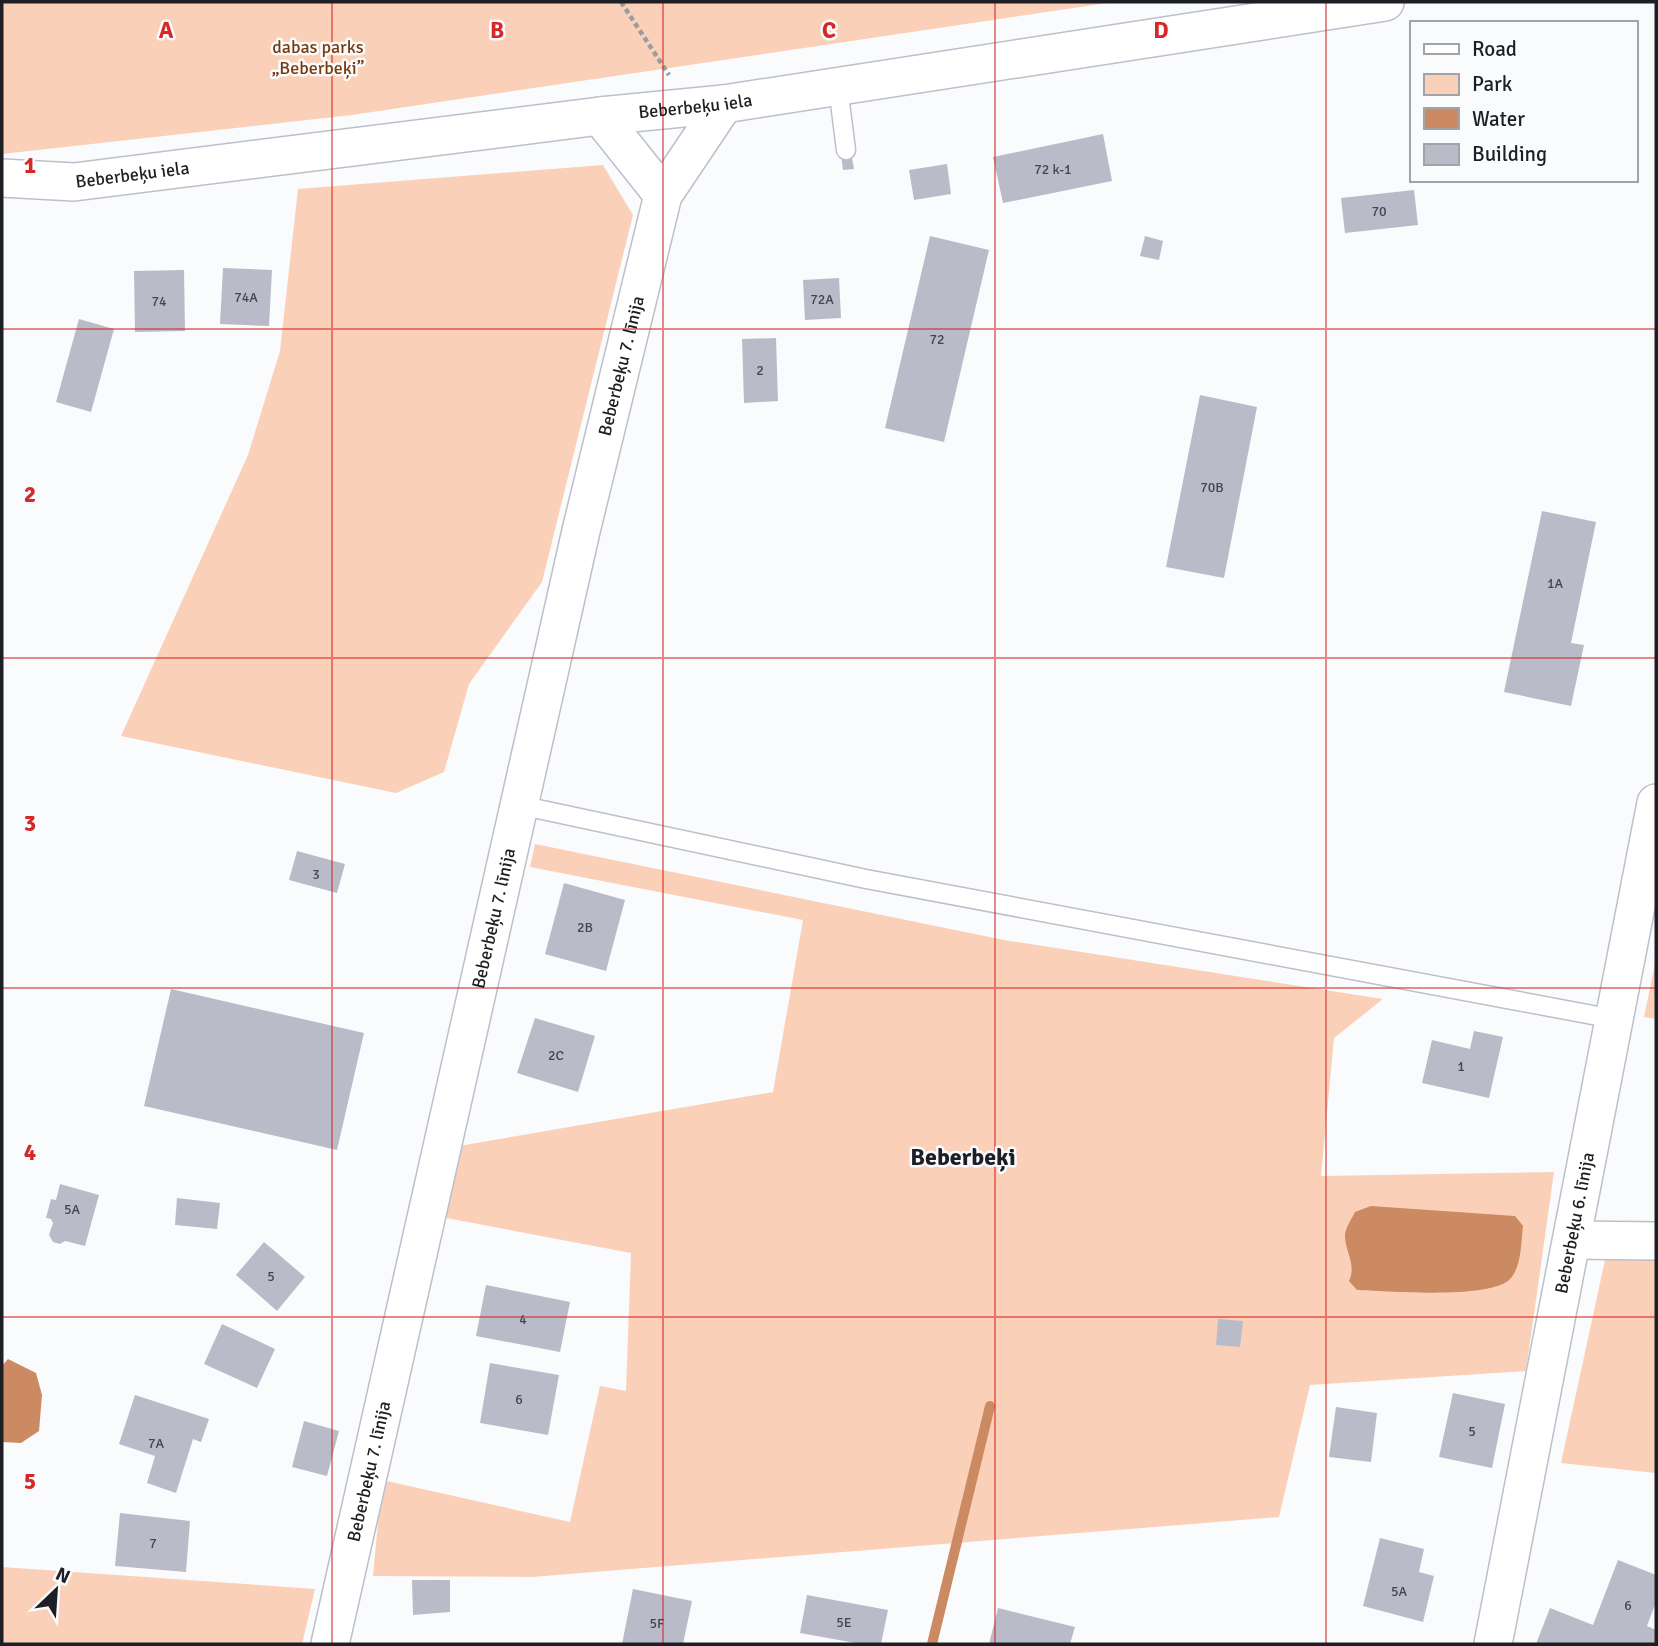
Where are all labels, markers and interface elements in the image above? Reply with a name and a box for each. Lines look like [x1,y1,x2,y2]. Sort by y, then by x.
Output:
text: A [159,16,174,45]
text: B [490,16,504,45]
text: C [822,16,836,45]
text: D [1153,16,1169,45]
legend [1410,21,1637,182]
park label: dabas parks „Beberbeķi” [272,36,364,79]
text: Road [1472,36,1517,62]
text: Park [1472,71,1513,97]
street label: Beberbeķu iela [637,89,754,123]
text: Water [1472,106,1525,132]
text: Building [1472,141,1547,167]
text: 1 [24,151,36,180]
street label: Beberbeķu iela [74,157,191,193]
house number: 72 k-1 [1034,161,1072,178]
house number: 70 [1371,203,1387,220]
house number: 74A [234,289,258,306]
house number: 72A [810,291,834,308]
house number: 74 [151,293,167,310]
street label: Beberbeķu 7. līnija [594,293,649,438]
house number: 72 [929,331,945,348]
house number: 2 [756,362,764,379]
house number: 70B [1200,479,1224,496]
text: 2 [24,480,36,509]
house number: 1A [1547,575,1563,592]
text: 3 [24,809,36,838]
street label: Beberbeķu 7. līnija [467,846,520,991]
house number: 3 [312,866,320,883]
house number: 2B [577,919,593,936]
house number: 2C [548,1047,564,1064]
house number: 1 [1457,1058,1465,1075]
text: 4 [24,1138,36,1167]
district label: Beberbeķi [910,1142,1016,1172]
street label: Beberbeķu 6. līnija [1550,1150,1599,1295]
house number: 5A [64,1201,80,1218]
house number: 5 [267,1268,275,1285]
house number: 4 [519,1311,527,1328]
house number: 6 [515,1391,523,1408]
street label: Beberbeķu 7. līnija [342,1399,395,1544]
house number: 5 [1468,1423,1476,1440]
house number: 7A [148,1435,164,1452]
text: 5 [24,1467,36,1496]
house number: 7 [149,1535,157,1552]
north arrow [21,1555,91,1625]
text: N [52,1562,74,1589]
house number: 5A [1391,1583,1407,1600]
house number: 6 [1624,1597,1632,1614]
house number: 5E [836,1614,852,1631]
house number: 5F [650,1615,664,1632]

